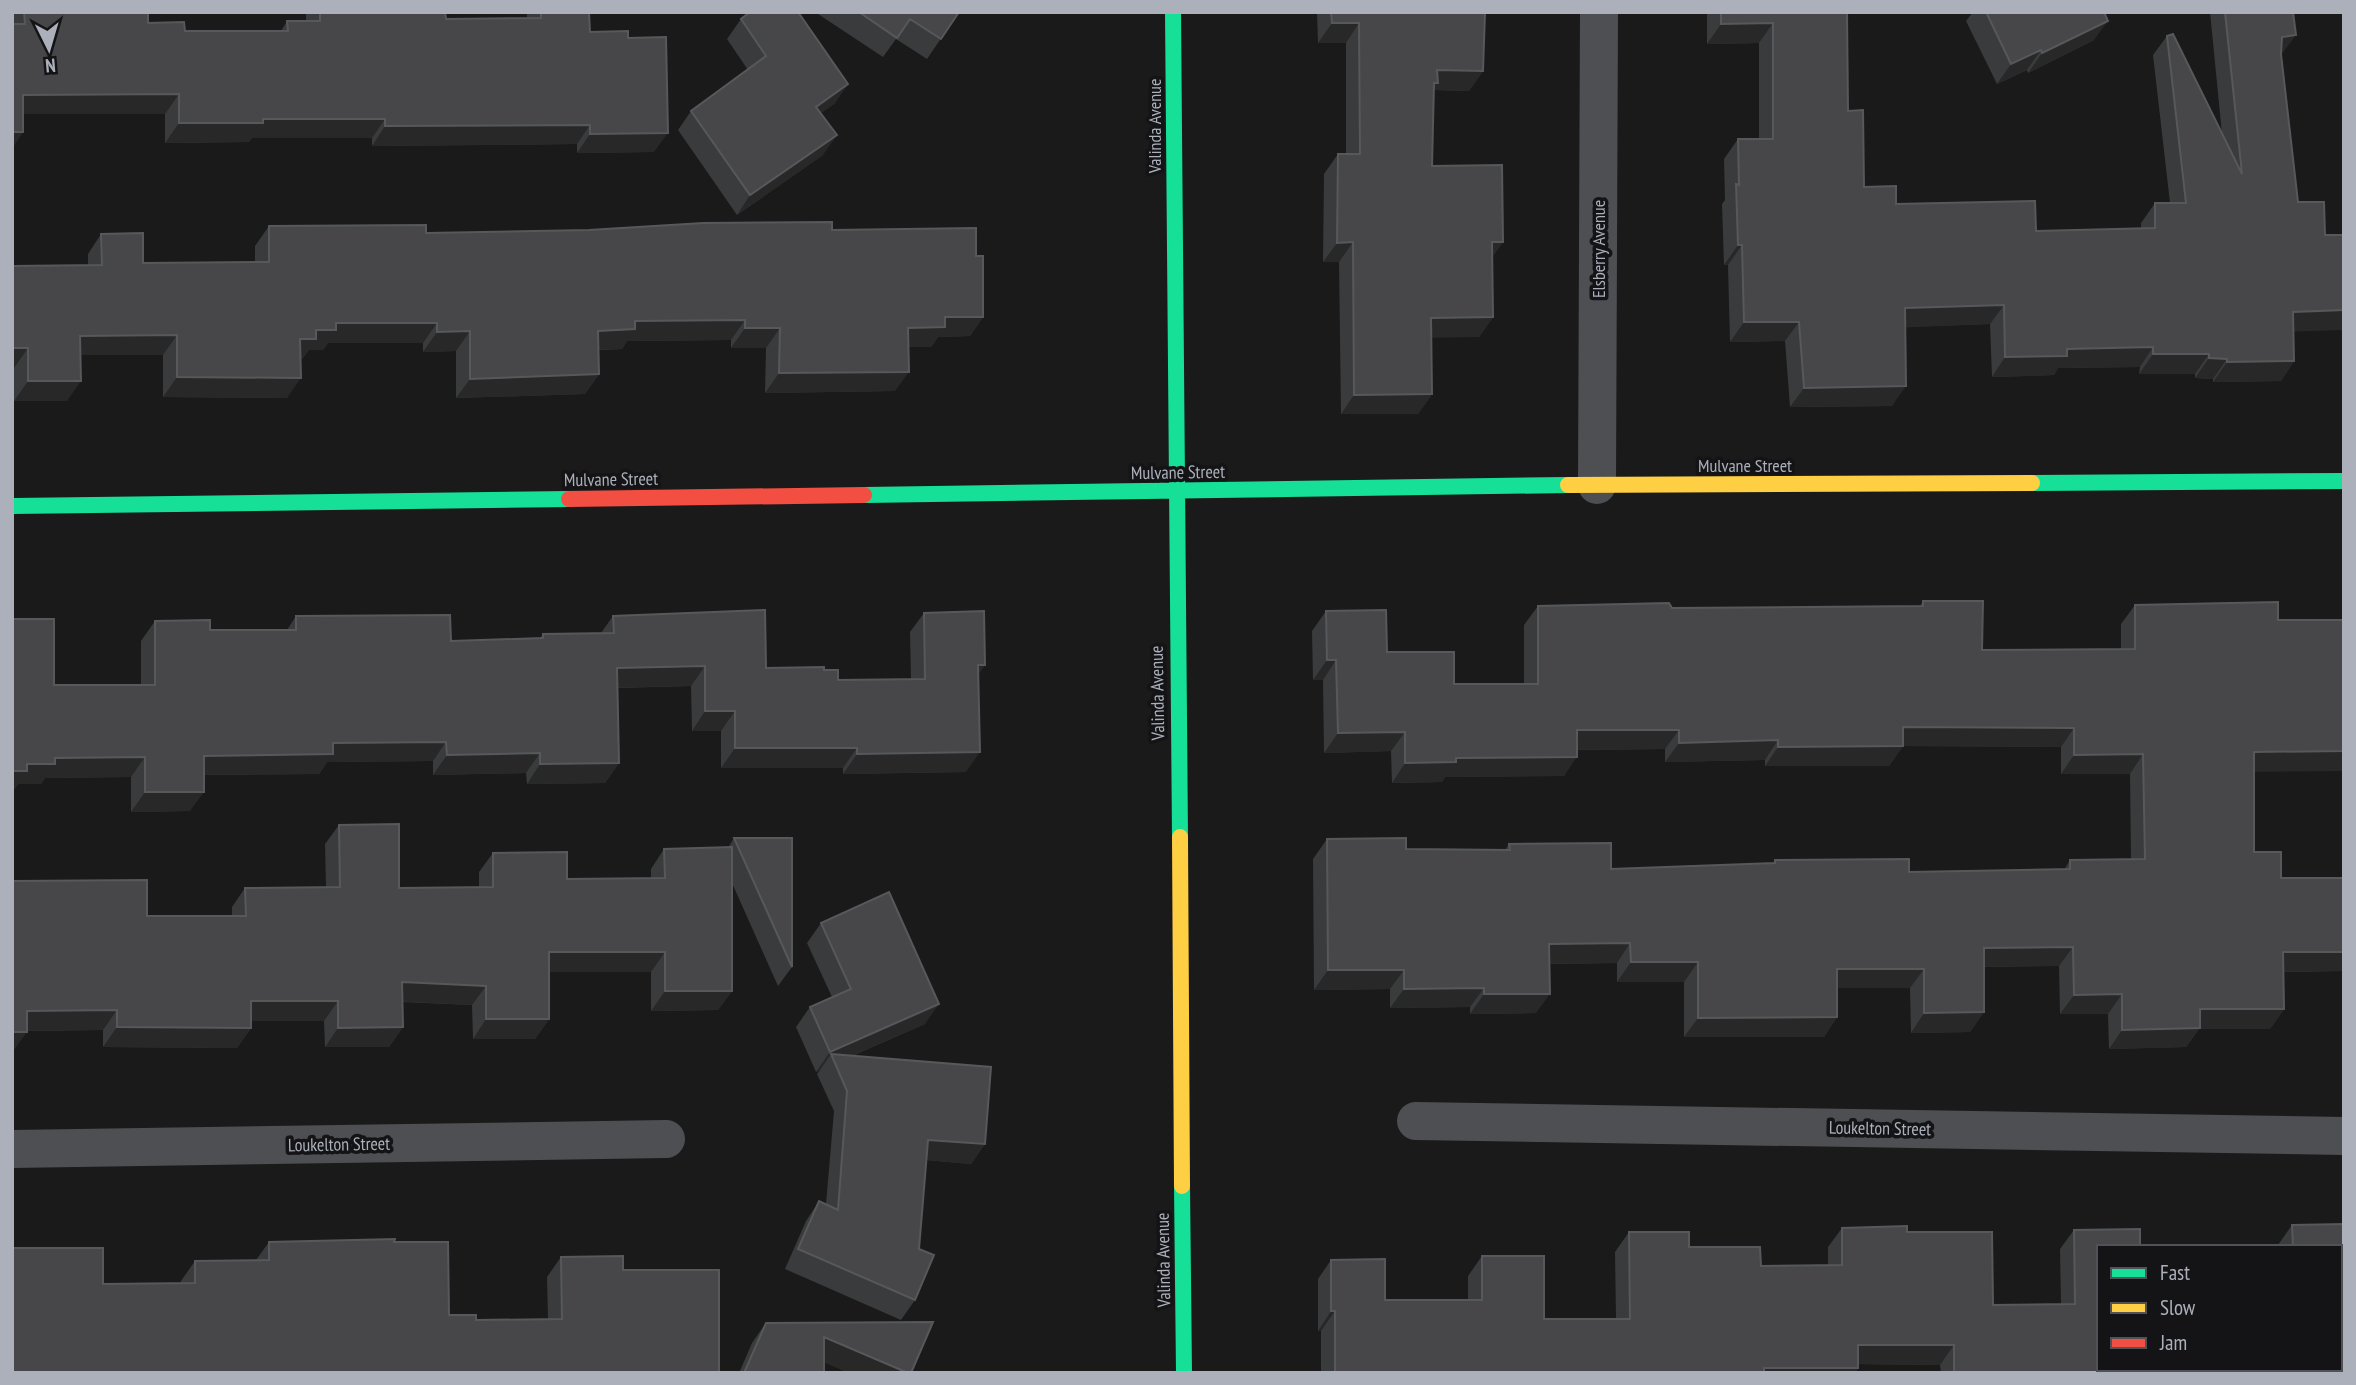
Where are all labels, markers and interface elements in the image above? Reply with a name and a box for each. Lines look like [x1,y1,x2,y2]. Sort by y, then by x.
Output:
north arrow [14,14,84,84]
text: N [44,54,57,78]
street label: Valinda Avenue [1143,79,1166,174]
street label: Elsberry Avenue [1587,200,1610,298]
street label: Mulvane Street [1698,454,1792,477]
street label: Mulvane Street [1131,460,1225,484]
street label: Mulvane Street [564,467,658,491]
street label: Valinda Avenue [1145,645,1169,742]
street label: Loukelton Street [1829,1116,1931,1140]
street label: Loukelton Street [288,1132,390,1156]
street label: Valinda Avenue [1151,1212,1175,1309]
legend [2097,1245,2342,1371]
text: Fast [2160,1259,2190,1286]
text: Slow [2160,1294,2196,1321]
text: Jam [2159,1329,2187,1356]

